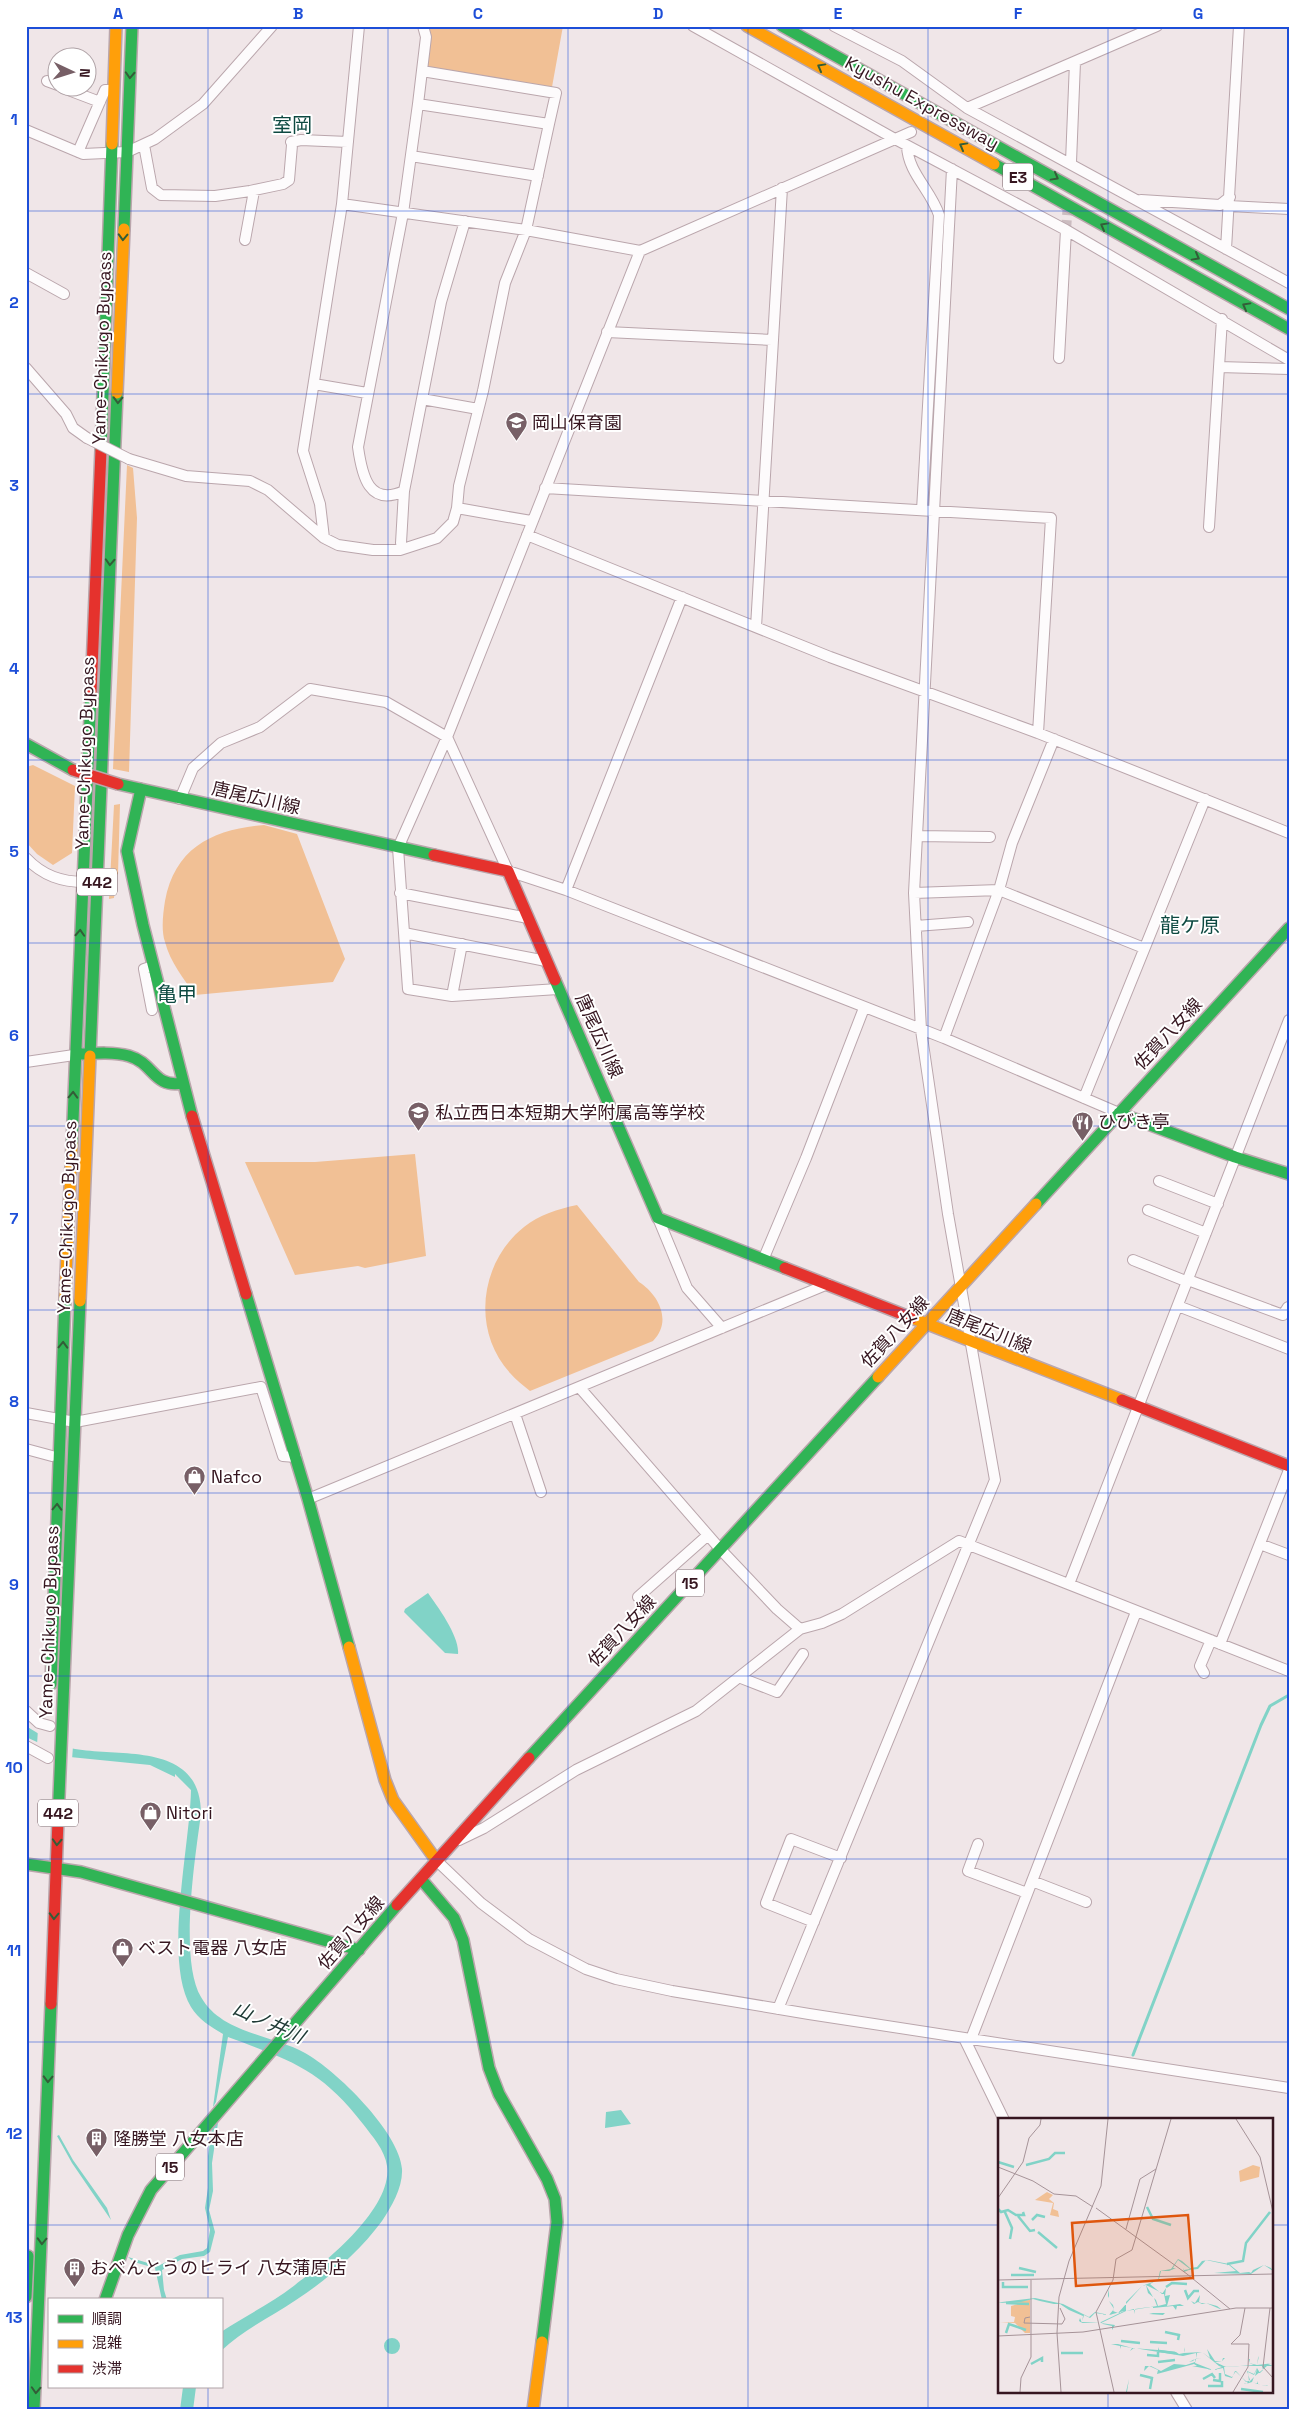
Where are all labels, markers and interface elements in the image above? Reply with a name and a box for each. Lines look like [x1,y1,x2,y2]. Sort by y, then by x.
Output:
text: A [113,3,123,24]
text: B [293,3,303,24]
text: C [473,3,483,24]
text: D [653,3,663,24]
text: E [834,3,843,24]
text: F [1014,3,1023,24]
text: G [1193,3,1203,24]
north arrow [48,48,98,98]
street label: Kyushu Expressway [841,51,1003,154]
one-way arrow [817,63,826,73]
text: N [76,68,94,78]
one-way arrow [125,72,135,79]
text: 1 [10,109,18,130]
district label: 室岡 [272,112,312,138]
one-way arrow [959,142,968,152]
road number: E3 [1003,163,1033,190]
one-way arrow [1049,171,1058,181]
one-way arrow [1101,222,1110,232]
one-way arrow [118,234,129,242]
street label: Yame-Chikugo Bypass [87,251,116,445]
one-way arrow [1191,251,1200,261]
text: 2 [9,292,19,313]
one-way arrow [1242,302,1251,312]
one-way arrow [112,396,123,404]
school or university icon: 岡山保育園 [504,411,528,442]
place label: 岡山保育園 [532,411,622,434]
text: 3 [9,475,19,496]
one-way arrow [105,558,116,566]
street label: Yame-Chikugo Bypass [70,656,99,850]
text: 4 [9,658,19,679]
street label: 唐尾広川線 [210,776,303,819]
text: 5 [9,841,19,862]
road number: 442 [77,869,117,896]
district label: 龍ケ原 [1160,912,1220,938]
one-way arrow [74,929,85,937]
district label: 亀甲 [157,981,197,1007]
street label: 唐尾広川線 [571,990,628,1082]
street label: 佐賀八女線 [1129,993,1207,1074]
text: 6 [9,1025,19,1046]
one-way arrow [67,1091,78,1099]
school or university icon: 私立西日本短期大学附属高等学校 [407,1101,431,1132]
place label: 私立西日本短期大学附属高等学校 [435,1101,705,1124]
restaurant icon: ひびき亭 [1070,1110,1094,1141]
place label: ひびき亭 [1098,1110,1170,1133]
street label: Yame-Chikugo Bypass [52,1120,81,1314]
text: 7 [10,1208,19,1229]
street label: 佐賀八女線 [856,1291,934,1372]
street label: 唐尾広川線 [943,1303,1035,1358]
one-way arrow [57,1341,68,1349]
text: 8 [9,1391,19,1412]
shop icon: Nafco [183,1465,207,1496]
place label: Nafco [211,1465,262,1488]
one-way arrow [52,1503,62,1511]
street label: Yame-Chikugo Bypass [34,1525,63,1719]
road number: 15 [676,1570,704,1596]
text: 9 [9,1574,19,1595]
street label: 佐賀八女線 [583,1590,661,1671]
text: 10 [5,1757,23,1778]
road number: 442 [38,1800,78,1826]
shop icon: Nitori [138,1801,162,1832]
place label: Nitori [166,1801,213,1824]
one-way arrow [51,1838,62,1846]
street label: 佐賀八女線 [312,1891,389,1974]
one-way arrow [48,1913,59,1921]
shop icon: ベスト電器 八女店 [110,1936,134,1967]
place label: ベスト電器 八女店 [138,1936,287,1959]
text: 11 [7,1940,21,1961]
water label: 山ノ井川 [229,1996,310,2050]
one-way arrow [42,2075,53,2083]
inset map [998,2118,1272,2394]
text: 12 [6,2123,22,2144]
building icon: 隆勝堂 八女本店 [85,2127,109,2158]
place label: 隆勝堂 八女本店 [113,2127,244,2150]
road number: 15 [156,2154,184,2180]
one-way arrow [36,2237,47,2245]
building icon: おべんとうのヒライ 八女蒲原店 [62,2256,86,2287]
place label: おべんとうのヒライ 八女蒲原店 [90,2256,347,2279]
legend [48,2298,222,2388]
text: 13 [6,2307,23,2328]
text: 順調 [92,2309,122,2328]
text: 混雑 [92,2333,122,2352]
text: 渋滞 [92,2359,122,2378]
one-way arrow [30,2386,41,2394]

